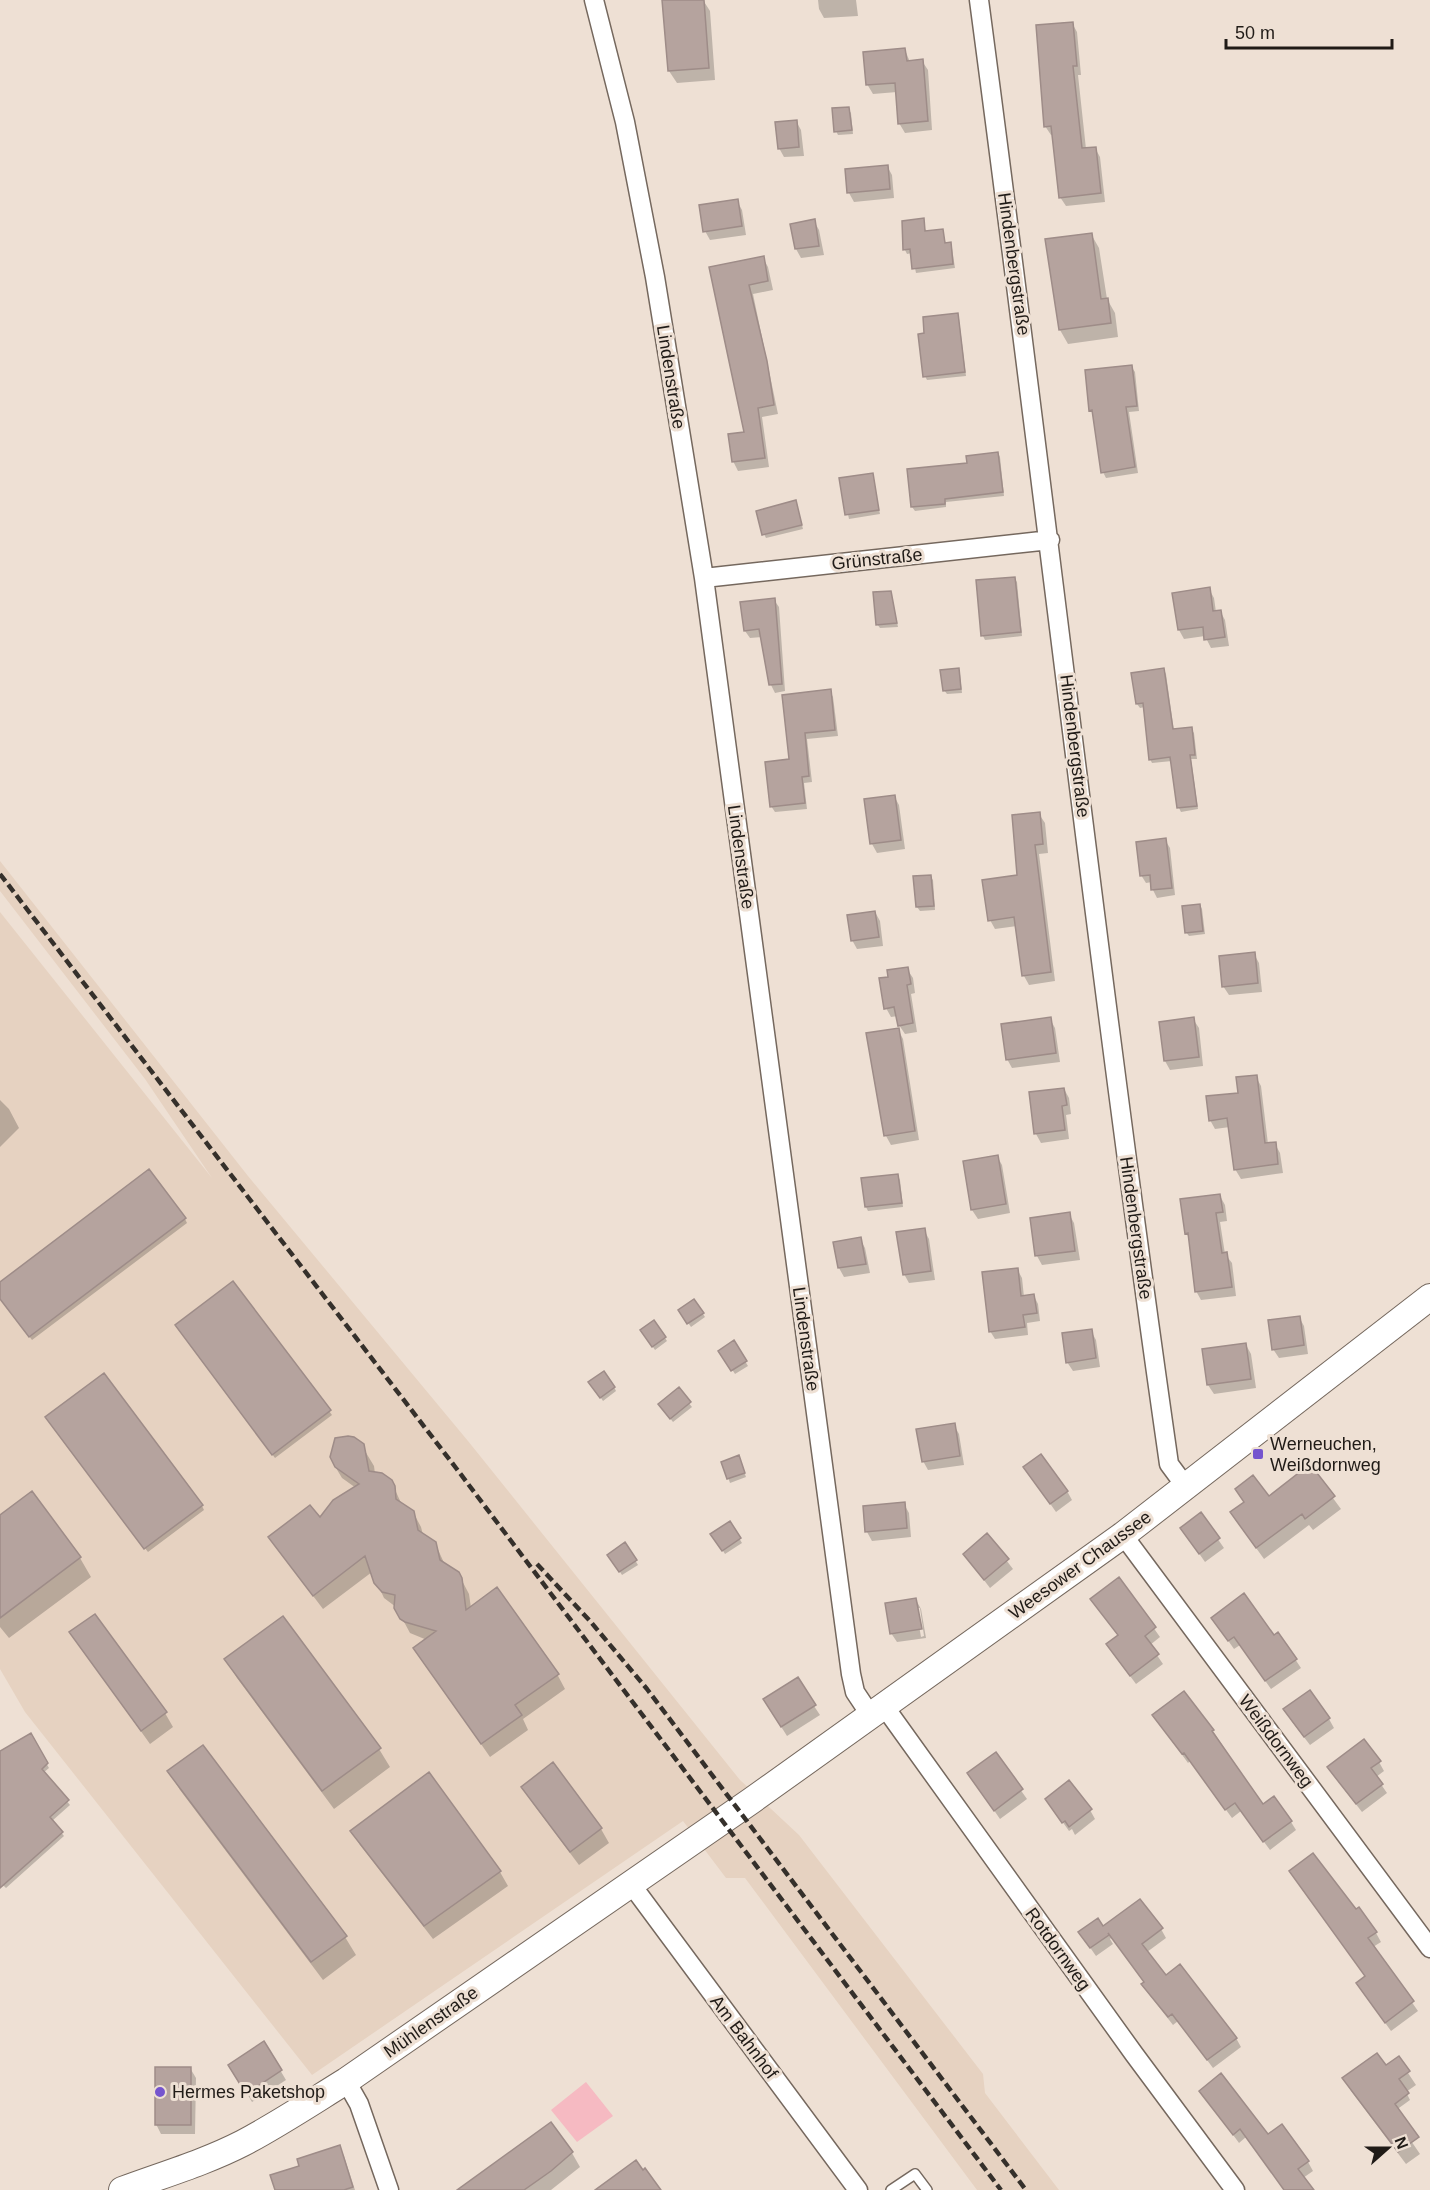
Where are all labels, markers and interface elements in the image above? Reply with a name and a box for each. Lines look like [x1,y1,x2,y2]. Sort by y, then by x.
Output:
scale bar [1226,12,1392,50]
text: 50 m [1235,23,1275,43]
street label: Hindenbergstraße [994,191,1034,337]
street label: Lindenstraße [653,324,689,430]
street label: Grünstraße [831,544,923,574]
street label: Hindenbergstraße [1056,673,1094,819]
street label: Lindenstraße [724,804,758,910]
street label: Hindenbergstraße [1116,1155,1156,1301]
street label: Lindenstraße [789,1286,823,1392]
place label: Werneuchen, Weißdornweg [1270,1434,1381,1475]
marker: Werneuchen, Weißdornweg [1251,1447,1265,1461]
street label: Weesower Chaussee [1005,1507,1155,1623]
street label: Weißdornweg [1235,1691,1317,1791]
street label: Rotdornweg [1021,1904,1095,1994]
street label: Mühlenstraße [380,1982,482,2062]
street label: Am Bahnhof [706,1991,782,2083]
place label: Hermes Paketshop [172,2082,325,2102]
marker: Hermes Paketshop [153,2085,167,2099]
north arrow [1358,2118,1418,2178]
text: N [1392,2134,1412,2151]

